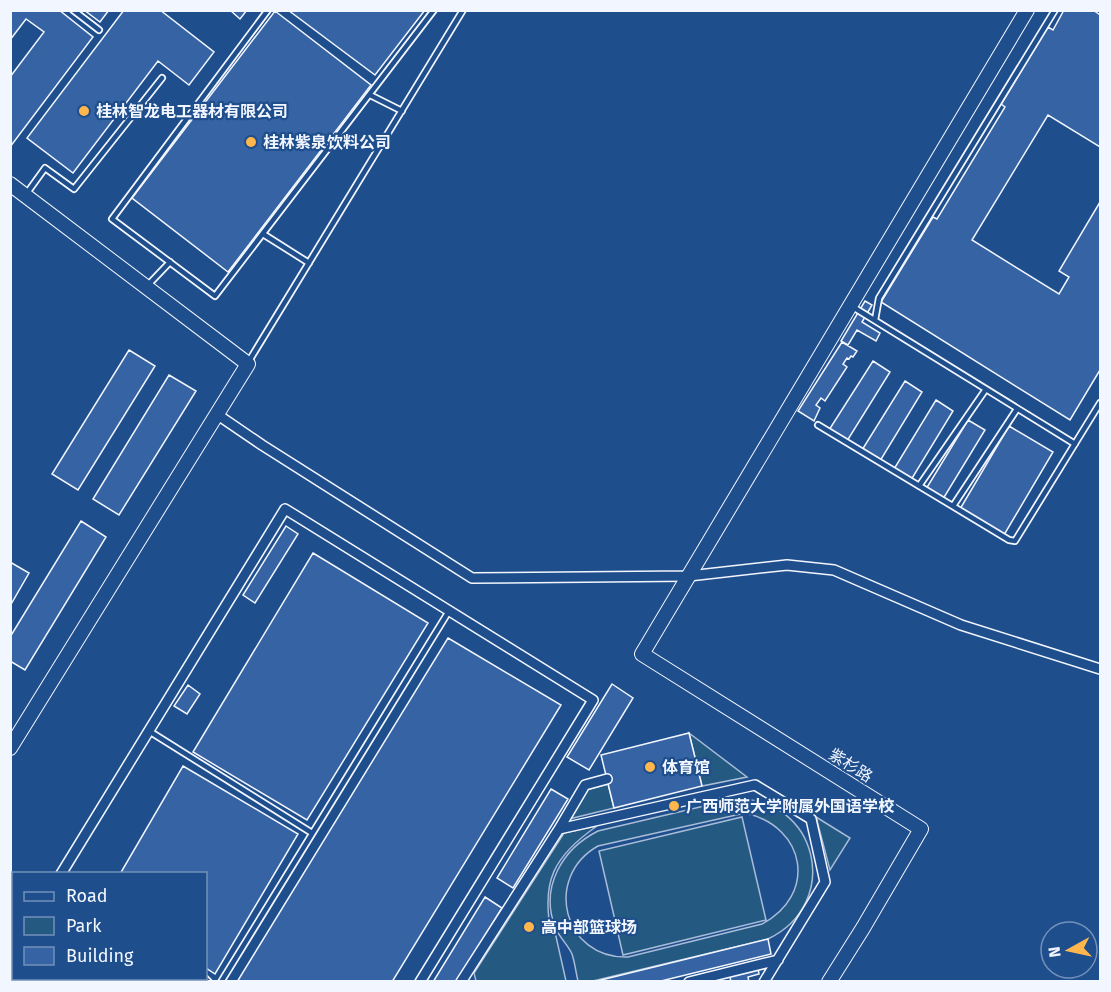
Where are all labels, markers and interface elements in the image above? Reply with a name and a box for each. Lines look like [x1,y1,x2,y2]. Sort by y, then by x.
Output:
place label: 桂林智龙电工器材有限公司 [96,102,288,121]
marker: 桂林智龙电工器材有限公司 [77,104,91,118]
place label: 桂林紫泉饮料公司 [263,133,391,152]
marker: 桂林紫泉饮料公司 [244,135,258,149]
street label: 紫杉路 [825,745,876,786]
place label: 体育馆 [662,758,710,777]
marker: 体育馆 [643,760,657,774]
place label: 广西师范大学附属外国语学校 [686,797,895,816]
marker: 广西师范大学附属外国语学校 [667,799,681,813]
legend [12,872,207,980]
text: Road [66,885,108,907]
text: Park [66,915,102,937]
place label: 高中部篮球场 [541,918,637,937]
marker: 高中部篮球场 [522,920,536,934]
north arrow [1039,920,1099,980]
text: Building [66,945,134,967]
text: N [1044,945,1065,959]

